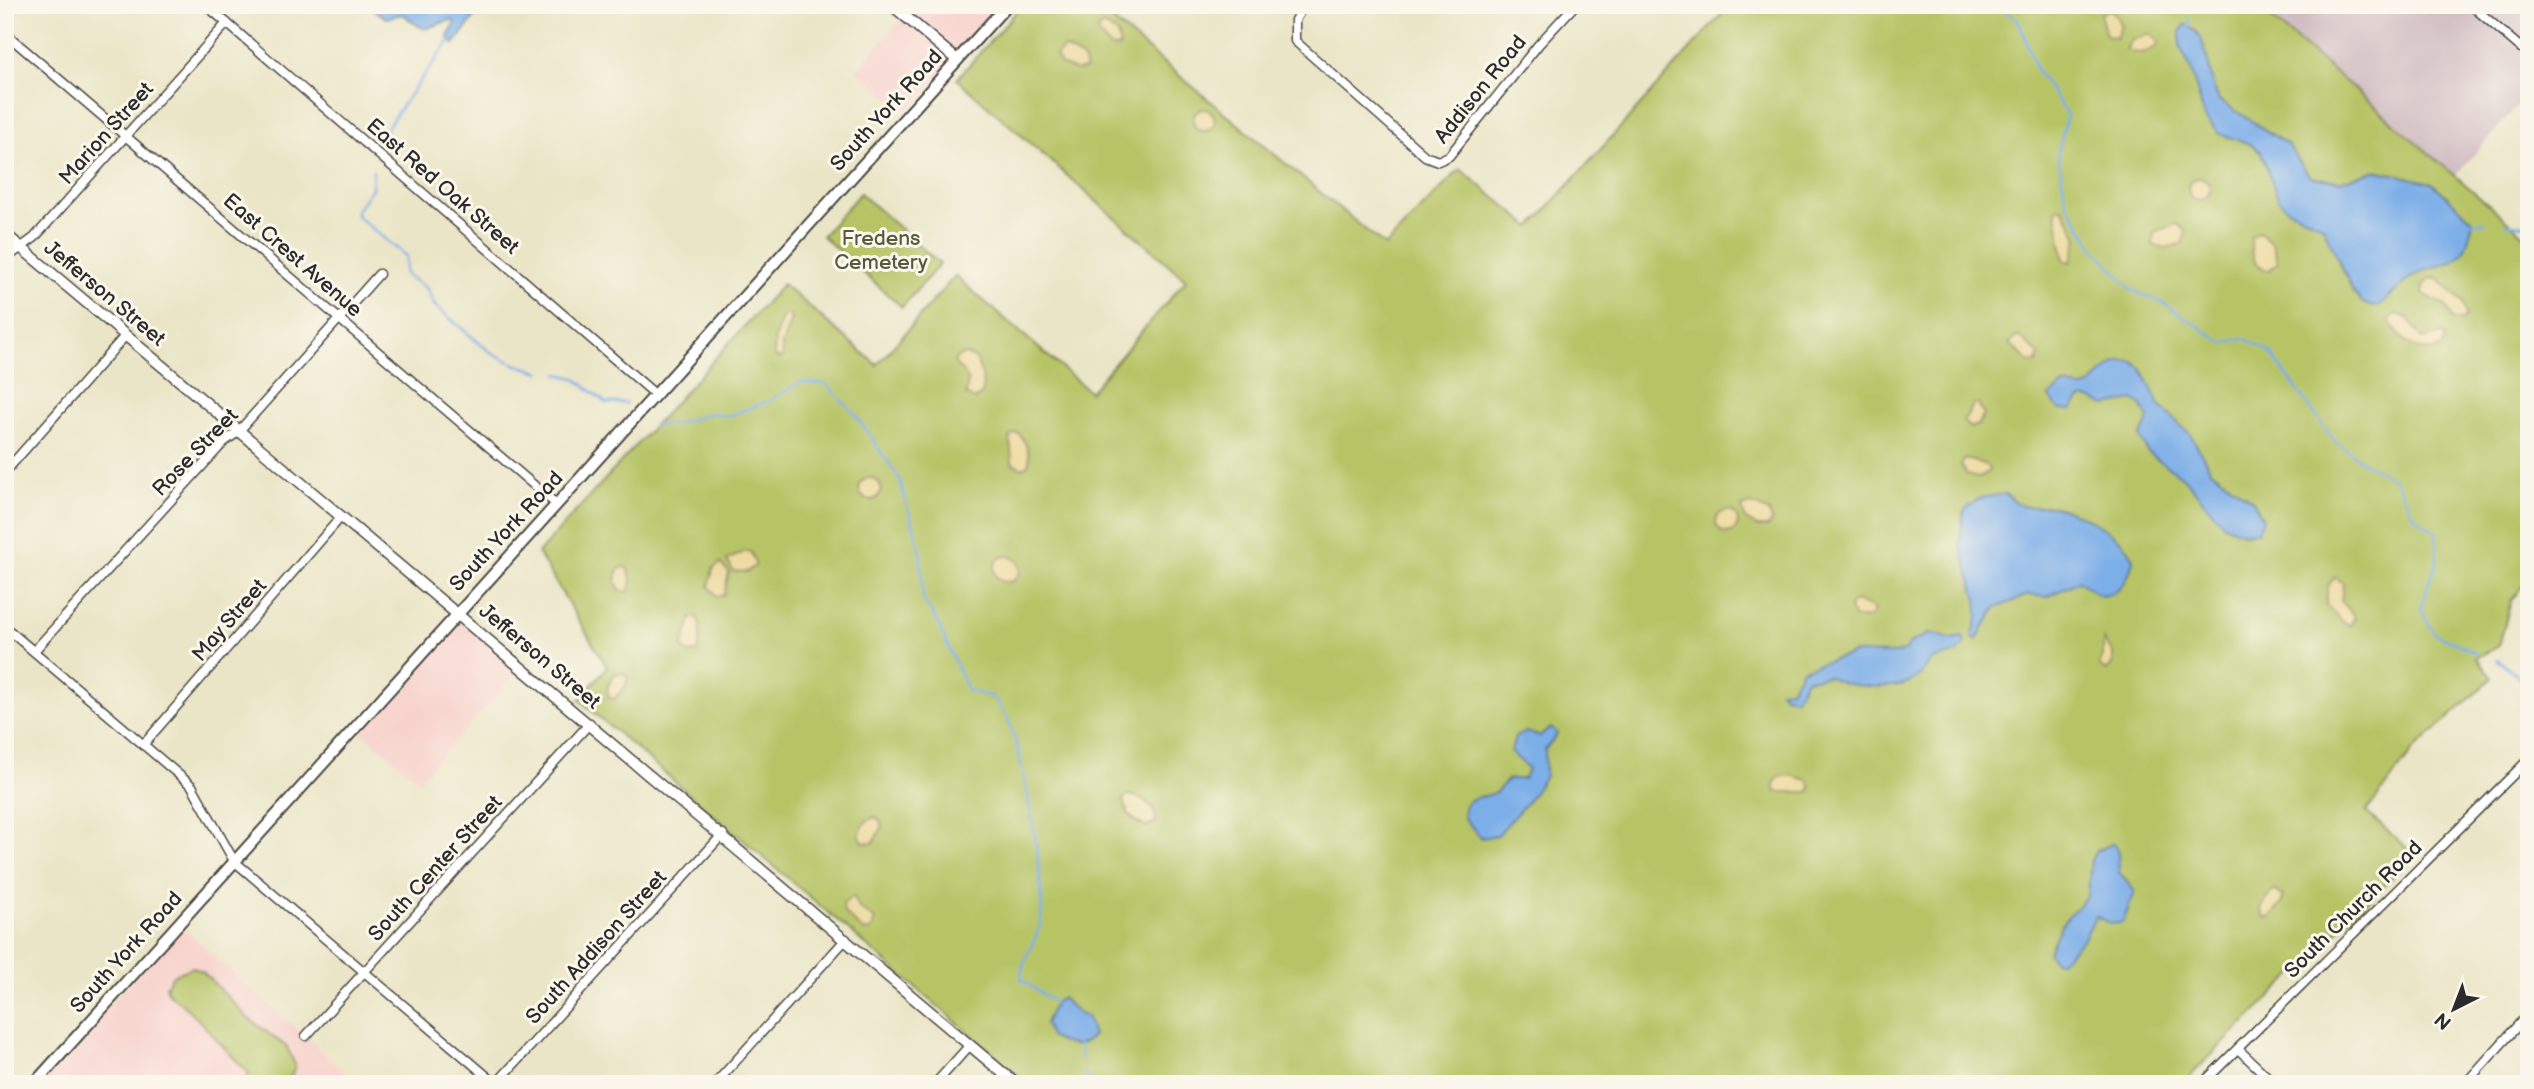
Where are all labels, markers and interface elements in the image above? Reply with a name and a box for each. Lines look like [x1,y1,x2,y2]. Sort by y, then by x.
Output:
street label: Addison Road [1429,30,1532,148]
street label: South York Road [825,44,948,176]
street label: Marion Street [54,77,159,190]
street label: East Red Oak Street [361,113,525,260]
street label: East Crest Avenue [218,188,367,322]
park label: Fredens Cemetery [834,226,928,275]
street label: Jefferson Street [39,235,171,352]
street label: Rose Street [147,403,244,502]
street label: South York Road [444,466,568,597]
street label: May Street [187,574,272,667]
street label: Jefferson Street [474,598,606,715]
street label: South Center Street [363,790,508,947]
street label: South Church Road [2279,835,2427,983]
street label: South Addison Street [521,865,672,1029]
street label: South York Road [65,886,188,1018]
north arrow [2418,974,2488,1044]
text: N [2431,1007,2457,1034]

